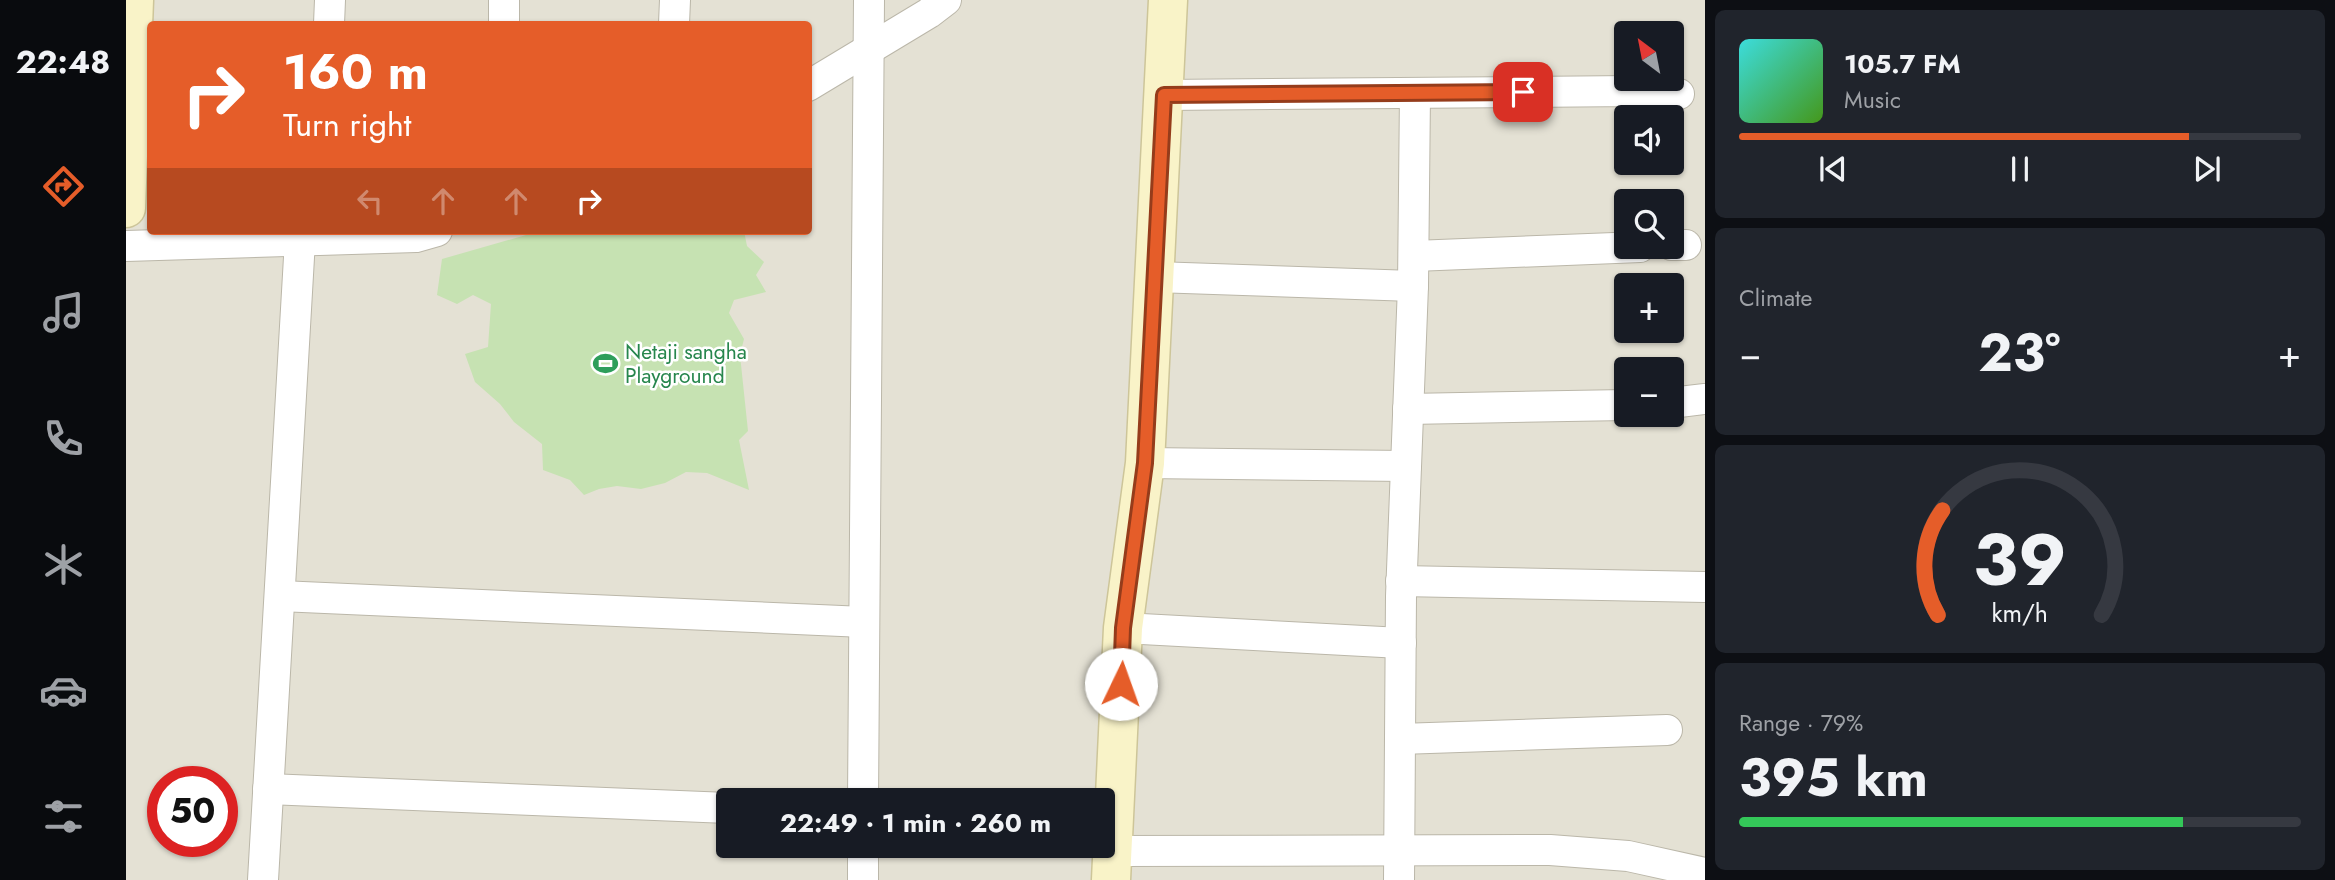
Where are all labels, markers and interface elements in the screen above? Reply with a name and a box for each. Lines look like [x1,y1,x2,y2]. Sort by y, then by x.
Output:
north arrow [1614,21,1684,91]
map controls [1614,21,1684,427]
text: 160 m [283,37,428,107]
text: 22:48 [16,39,110,85]
text: 105.7 FM [1844,45,1961,83]
icon: right [168,49,259,140]
pin [1493,62,1553,122]
icon: arrive [1504,73,1542,111]
text: Music [1844,83,1901,117]
text: Turn right [283,102,412,148]
button: sound [1614,105,1684,175]
icon: previous [1814,150,1852,188]
icon: pause [2001,150,2039,188]
icon: next [2188,150,2226,188]
icon: directions [39,162,88,211]
icon: left [351,182,389,220]
icon: ahead [424,182,462,220]
icon: ahead [497,182,535,220]
icon: right [570,182,608,220]
button: search [1614,189,1684,259]
button: + [1614,273,1684,343]
text: Climate [1739,281,1812,315]
icon: music [39,288,88,337]
text: 23° [1979,315,2060,391]
text: − [1739,326,1761,381]
text: + [2278,326,2301,381]
place label: Netaji sangha Playground [625,337,747,391]
sports icon: Netaji sangha Playground [591,350,619,378]
button: − [1614,357,1684,427]
icon: phone [39,414,88,463]
text: 39 [1973,507,2067,612]
icon: climate [39,540,88,589]
text: km/h [1992,595,2048,631]
position arrow [1084,647,1158,721]
icon: car [39,666,88,715]
text: Range · 79% [1739,706,1863,740]
text: 395 km [1739,740,1928,816]
speed limit sign: 50 [147,766,238,857]
icon: filters [39,792,88,841]
text: 22:49 · 1 min · 260 m [780,804,1051,842]

